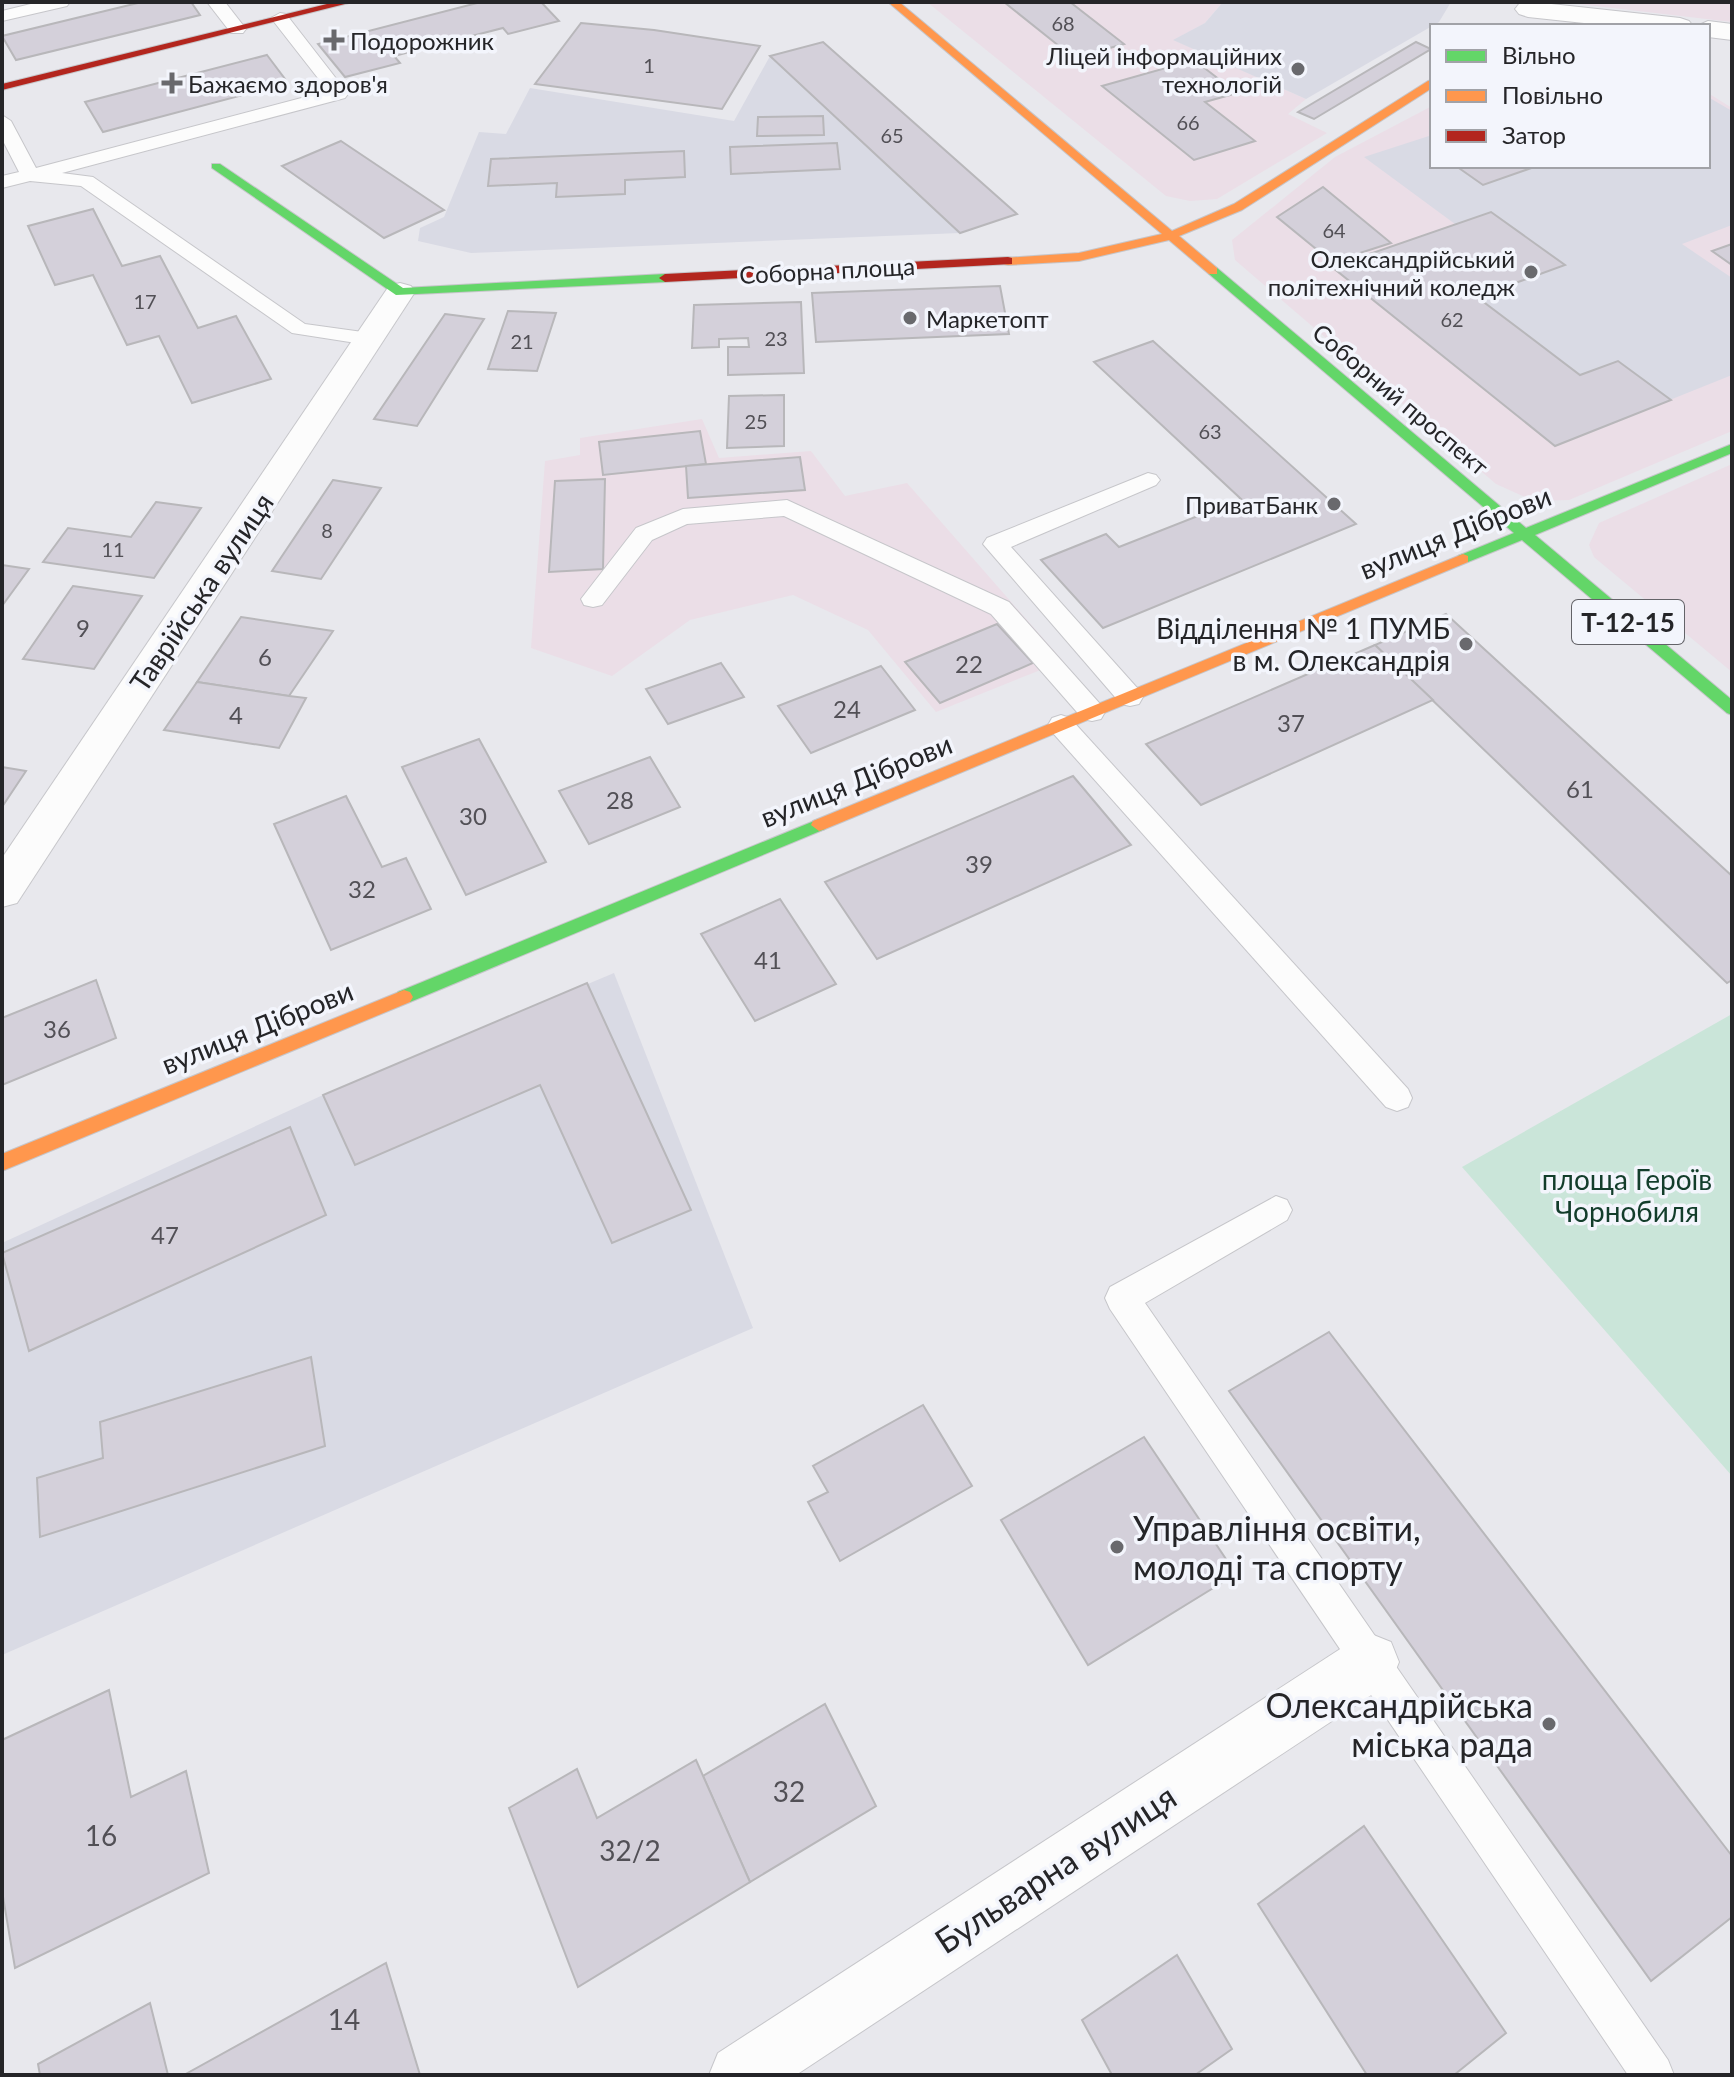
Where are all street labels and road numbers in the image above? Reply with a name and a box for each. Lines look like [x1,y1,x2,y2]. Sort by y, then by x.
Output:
street label: Соборна площа [738,251,916,289]
street label: Соборний проспект [1307,317,1495,481]
street label: вулиця Діброви [1354,478,1556,586]
street label: Таврійська вулиця [122,486,280,698]
road number: Т-12-15 [1572,600,1684,644]
street label: вулиця Діброви [755,726,957,834]
street label: вулиця Діброви [156,973,358,1081]
street label: Бульварна вулиця [927,1775,1183,1961]

